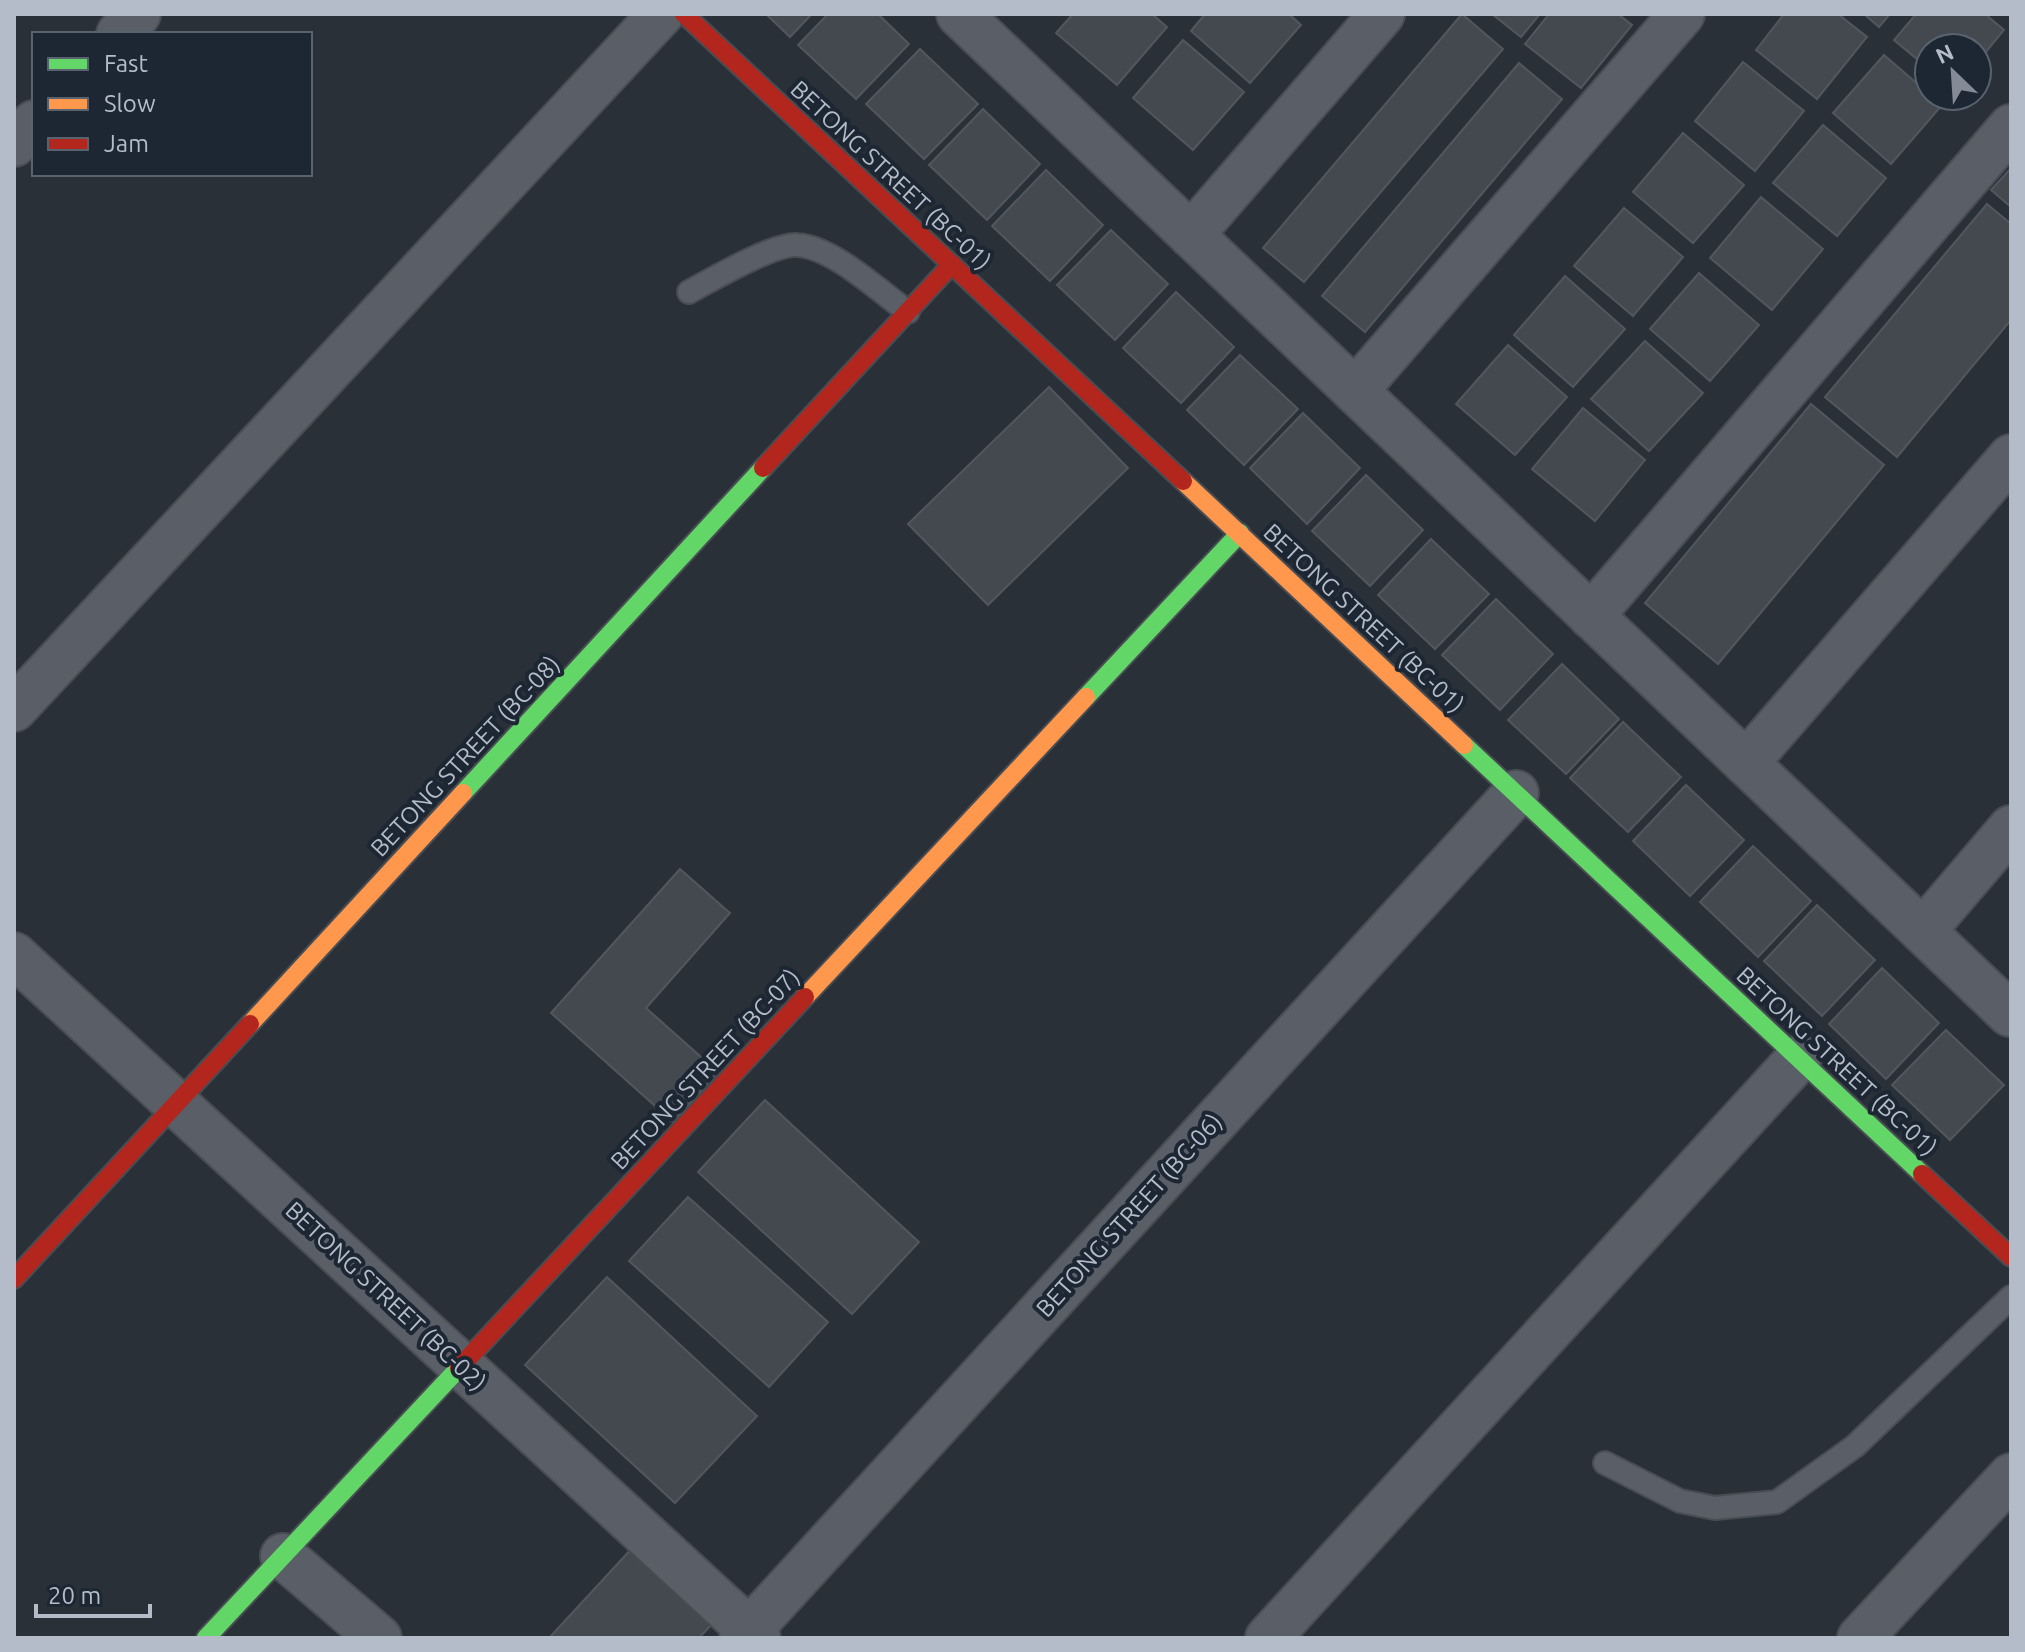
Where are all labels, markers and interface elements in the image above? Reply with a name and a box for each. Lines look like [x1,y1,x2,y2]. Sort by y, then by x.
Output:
legend [32,32,312,176]
north arrow [1913,32,1993,112]
text: N [1932,39,1957,68]
text: Fast [104,50,148,77]
street label: BETONG STREET (BC-01) [785,75,997,275]
text: Slow [104,90,156,117]
text: Jam [104,130,149,157]
street label: BETONG STREET (BC-01) [1258,518,1470,718]
street label: BETONG STREET (BC-08) [365,650,565,862]
street label: BETONG STREET (BC-01) [1731,961,1943,1161]
street label: BETONG STREET (BC-07) [605,963,805,1175]
street label: BETONG STREET (BC-06) [1031,1108,1227,1322]
street label: BETONG STREET (BC-02) [280,1196,492,1396]
scale bar [36,1568,150,1618]
text: 20 m [48,1582,101,1609]

